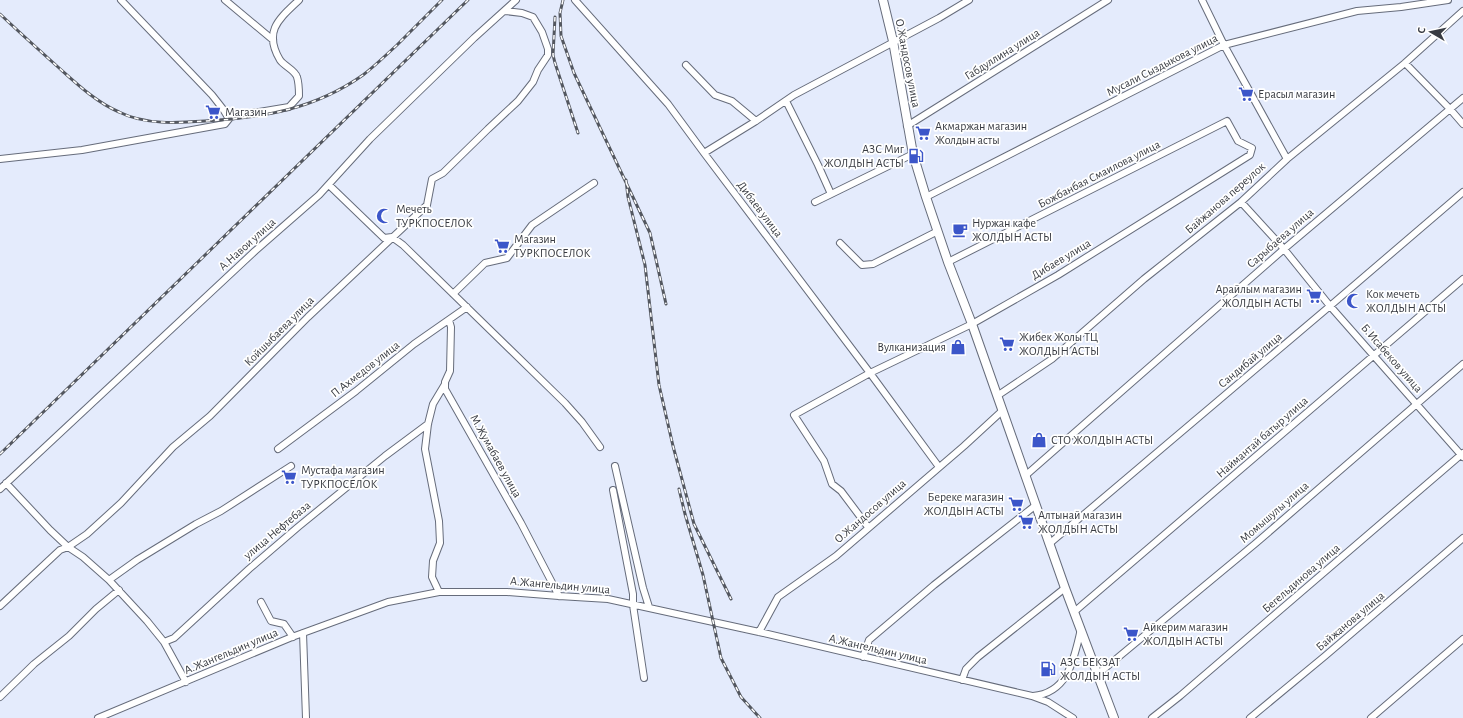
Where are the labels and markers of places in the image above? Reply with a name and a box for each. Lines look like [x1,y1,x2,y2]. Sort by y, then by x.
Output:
supermarket icon: Ерасыл магазин [1237,85,1255,103]
place label: Ерасыл магазин [1258,88,1335,100]
supermarket icon: Магазин [204,103,222,121]
place label: Магазин [225,106,267,118]
place label: Акмаржан магазин Жолдын асты [935,120,1027,146]
supermarket icon: Акмаржан магазин Жолдын асты [914,124,932,142]
place label: АЗС Миг ЖОЛДЫН АСТЫ [824,143,905,169]
fuel station icon: АЗС Миг ЖОЛДЫН АСТЫ [907,147,925,165]
place label: Мечеть ТУРКПОСЕЛОК [396,203,473,229]
mosque icon: Мечеть ТУРКПОСЕЛОК [375,207,393,225]
place label: Нуржан кафе ЖОЛДЫН АСТЫ [972,217,1052,243]
cafe icon: Нуржан кафе ЖОЛДЫН АСТЫ [951,221,969,239]
place label: Магазин ТУРКПОСЕЛОК [514,233,591,259]
supermarket icon: Магазин ТУРКПОСЕЛОК [493,237,511,255]
place label: Арайлым магазин ЖОЛДЫН АСТЫ [1216,283,1302,309]
supermarket icon: Арайлым магазин ЖОЛДЫН АСТЫ [1305,287,1323,305]
place label: Кок мечеть ЖОЛДЫН АСТЫ [1366,288,1446,314]
mosque icon: Кок мечеть ЖОЛДЫН АСТЫ [1345,292,1363,310]
place label: Жибек Жолы ТЦ ЖОЛДЫН АСТЫ [1019,331,1099,357]
supermarket icon: Жибек Жолы ТЦ ЖОЛДЫН АСТЫ [998,335,1016,353]
shop icon: Вулканизация [949,338,967,356]
place label: Вулканизация [877,341,946,354]
shop icon: СТО ЖОЛДЫН АСТЫ [1030,431,1048,449]
place label: СТО ЖОЛДЫН АСТЫ [1051,434,1153,446]
place label: Мустафа магазин ТУРКПОСЕЛОК [301,464,385,490]
supermarket icon: Мустафа магазин ТУРКПОСЕЛОК [280,468,298,486]
place label: Береке магазин ЖОЛДЫН АСТЫ [924,491,1004,517]
supermarket icon: Береке магазин ЖОЛДЫН АСТЫ [1007,495,1025,513]
place label: Алтынай магазин ЖОЛДЫН АСТЫ [1038,509,1122,535]
supermarket icon: Алтынай магазин ЖОЛДЫН АСТЫ [1017,513,1035,531]
place label: Айкерим магазин ЖОЛДЫН АСТЫ [1143,621,1228,647]
supermarket icon: Айкерим магазин ЖОЛДЫН АСТЫ [1122,625,1140,643]
place label: АЗС БЕКЗАТ ЖОЛДЫН АСТЫ [1060,656,1140,682]
fuel station icon: АЗС БЕКЗАТ ЖОЛДЫН АСТЫ [1039,660,1057,678]

